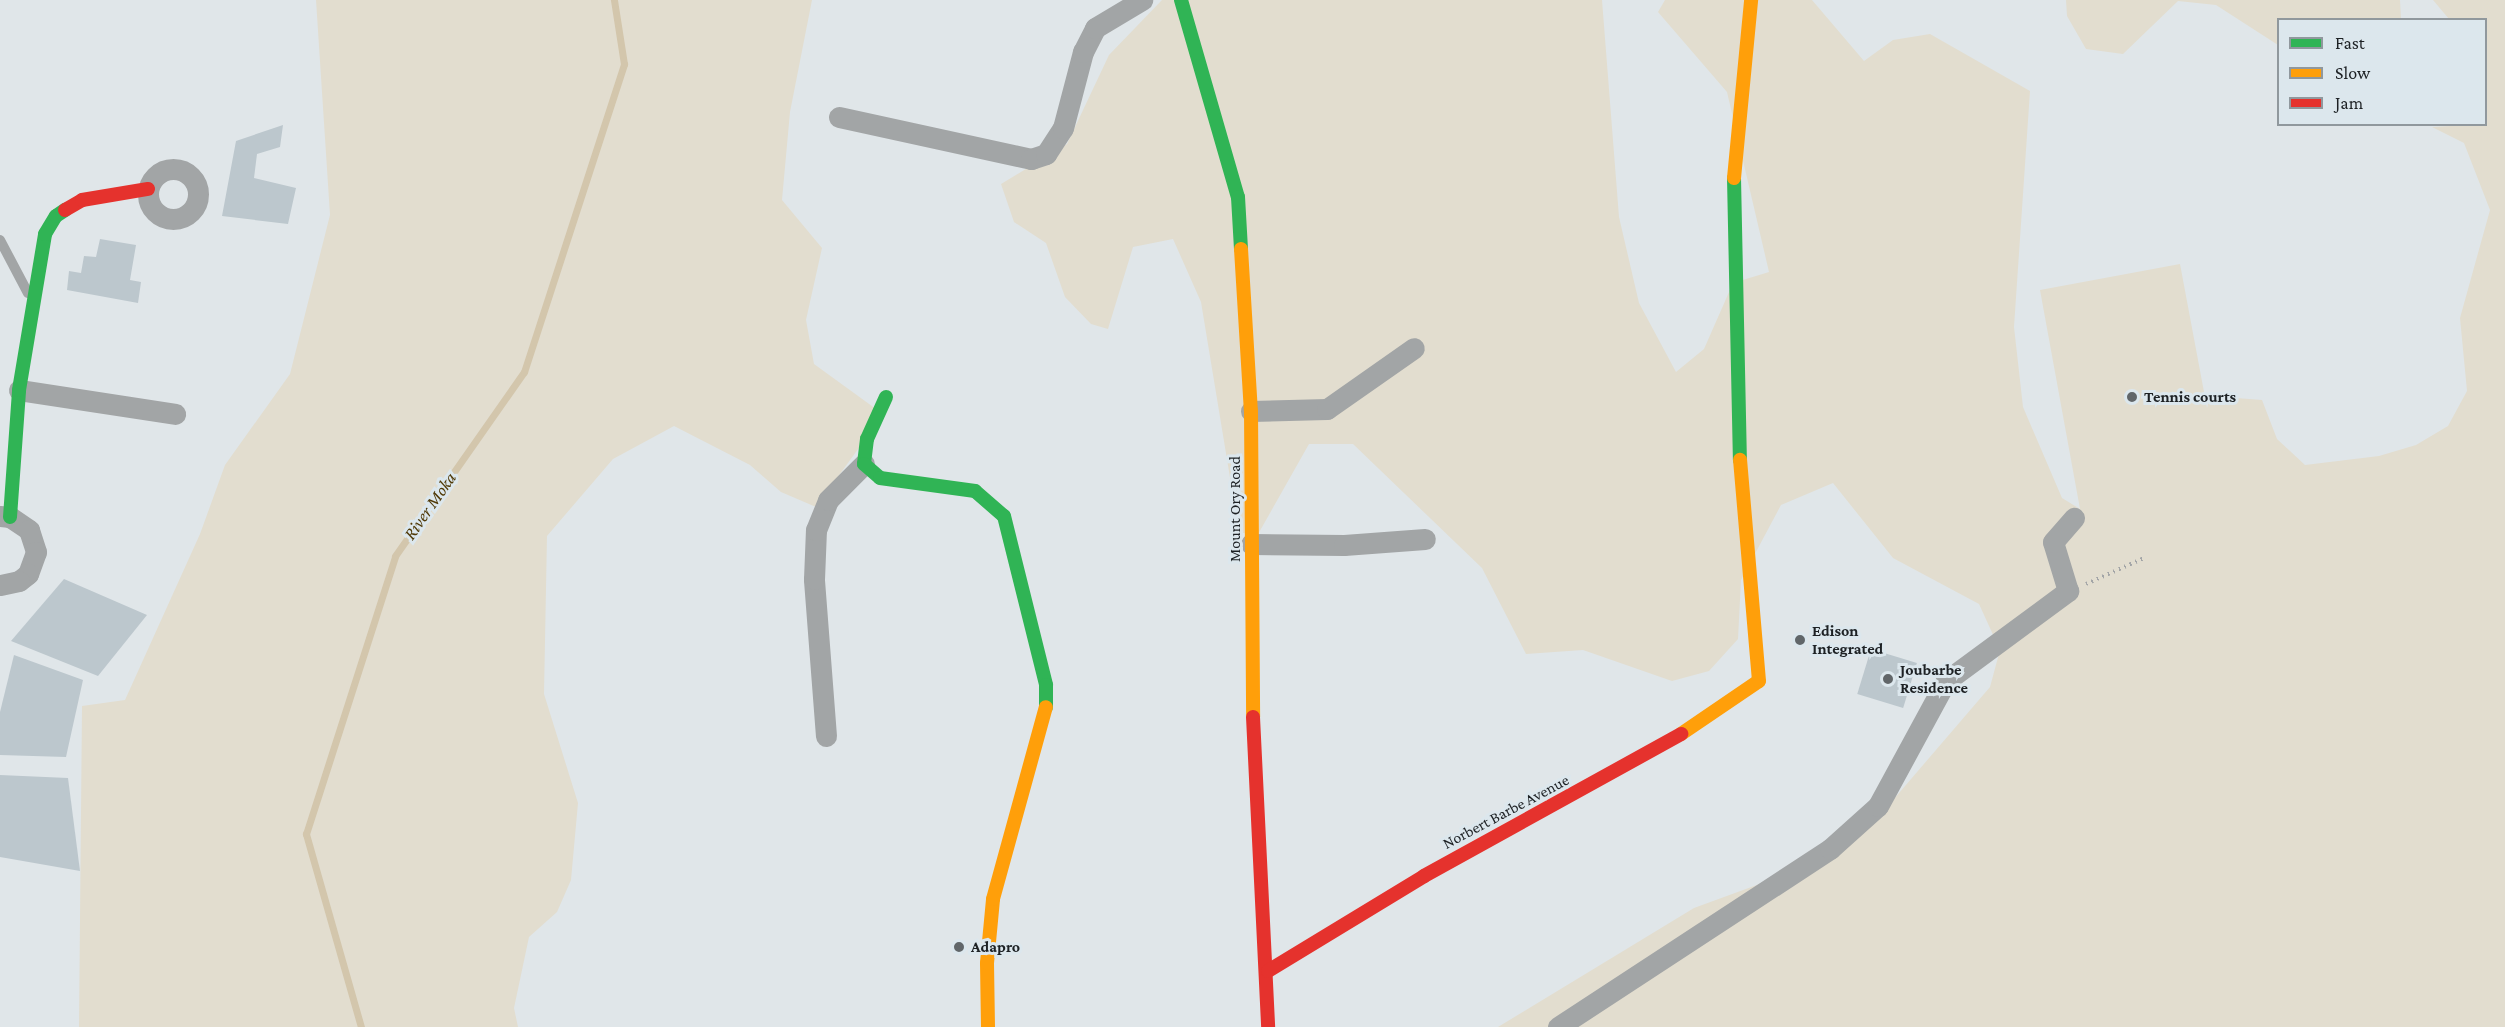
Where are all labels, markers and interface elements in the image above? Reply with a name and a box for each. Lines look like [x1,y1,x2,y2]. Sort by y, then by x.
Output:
legend [2277,18,2487,126]
text: Fast [2335,33,2365,53]
text: Slow [2335,63,2370,83]
text: Jam [2335,93,2363,113]
place label: Tennis courts [2144,387,2236,407]
marker: Tennis courts [2125,390,2139,404]
street label: Mount Ory Road [1225,456,1245,562]
water label: River Moka [399,468,461,544]
place label: Edison Integrated [1812,621,1883,659]
marker: Edison Integrated [1793,633,1807,647]
place label: Joubarbe Residence [1900,660,1968,698]
marker: Joubarbe Residence [1881,672,1895,686]
street label: Norbert Barbe Avenue [1440,771,1572,853]
place label: Adapro [971,937,1020,957]
marker: Adapro [952,940,966,954]

